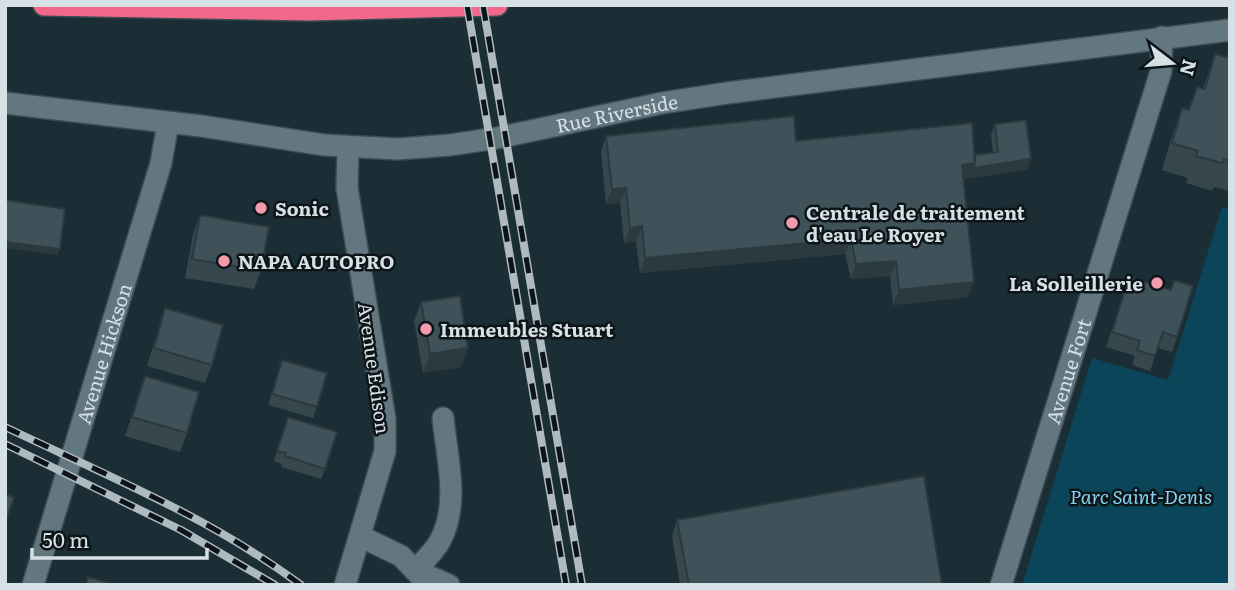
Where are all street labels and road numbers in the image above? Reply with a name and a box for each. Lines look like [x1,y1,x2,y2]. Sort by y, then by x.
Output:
street label: Rue Riverside [553,87,680,139]
street label: Avenue Hickson [69,280,138,427]
street label: Avenue Edison [352,300,398,436]
street label: Avenue Fort [1038,315,1097,427]

